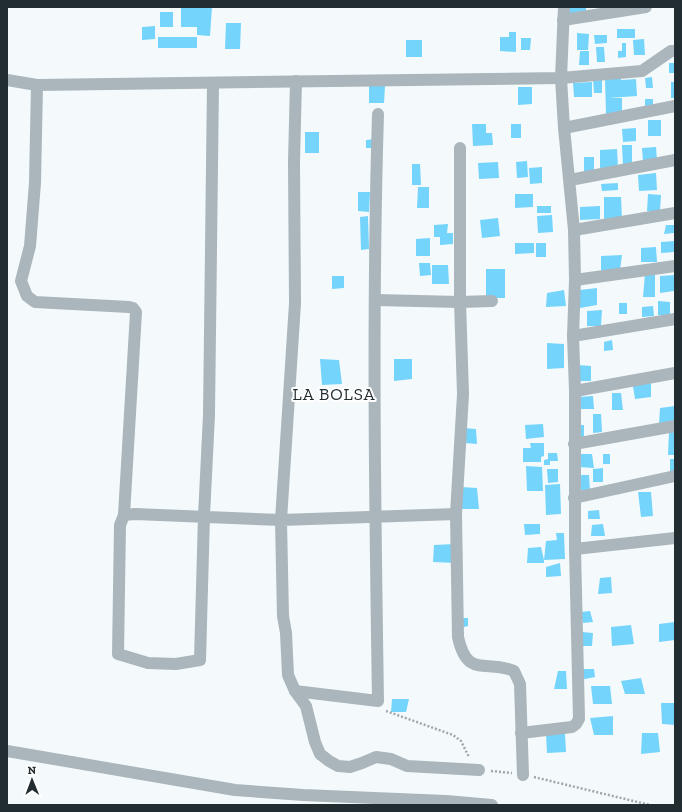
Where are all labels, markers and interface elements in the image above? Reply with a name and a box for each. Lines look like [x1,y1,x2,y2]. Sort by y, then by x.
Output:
district label: LA BOLSA [292,384,376,404]
north arrow [12,760,52,800]
text: N [28,764,37,777]

